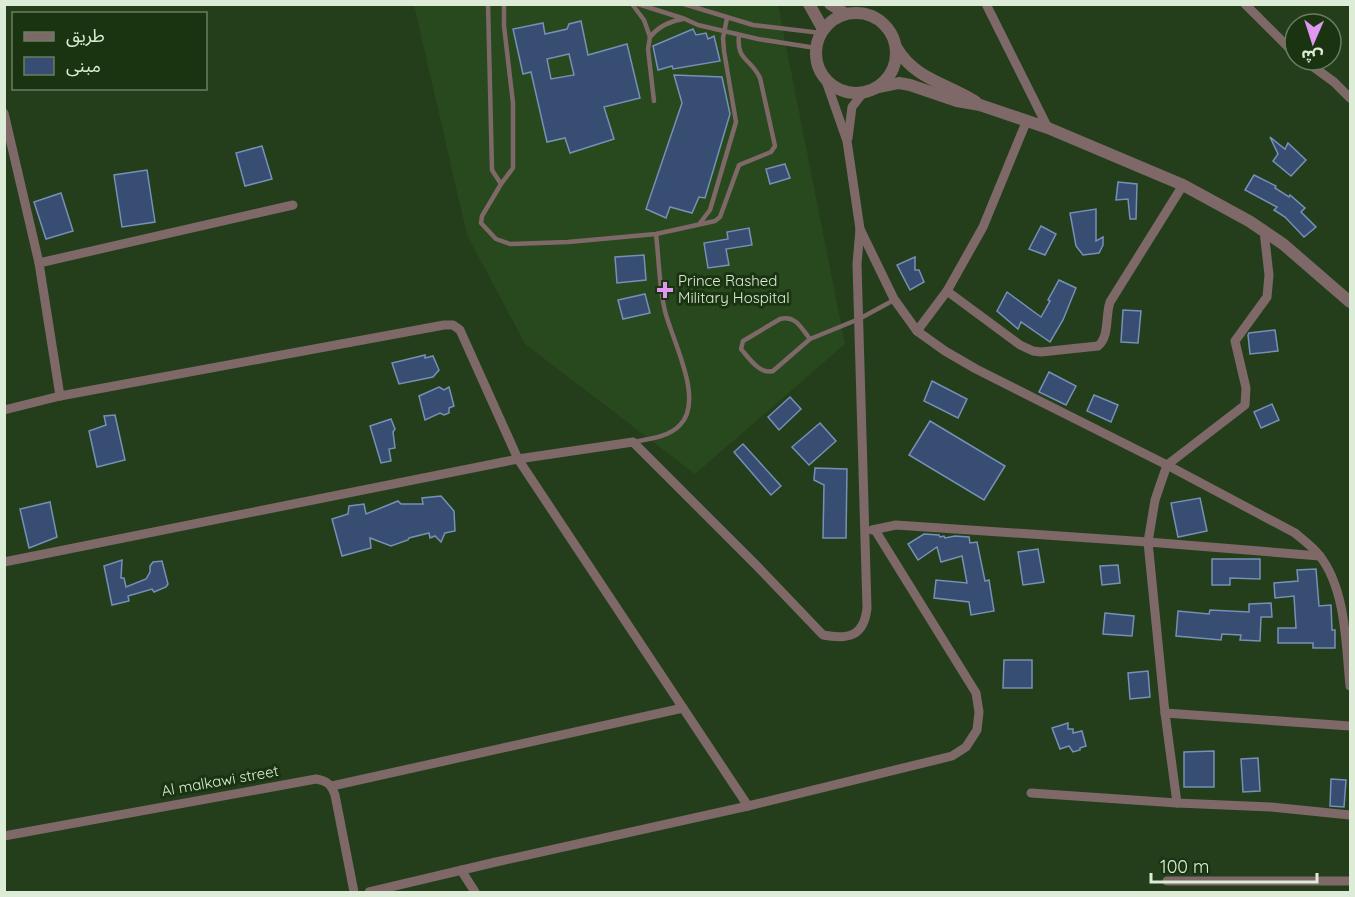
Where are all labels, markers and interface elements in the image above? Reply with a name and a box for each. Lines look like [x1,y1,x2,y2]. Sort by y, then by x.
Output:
legend [12,12,207,90]
north arrow [1283,12,1343,72]
text: طريق [66,24,105,47]
text: ش [1301,46,1324,68]
text: مبنى [66,54,101,77]
place label: Prince Rashed Military Hospital [678,271,790,307]
marker: Prince Rashed Military Hospital [656,281,674,299]
street label: Al malkawi street [160,761,280,800]
scale bar [1151,846,1318,884]
text: 100 m [1160,855,1209,878]

